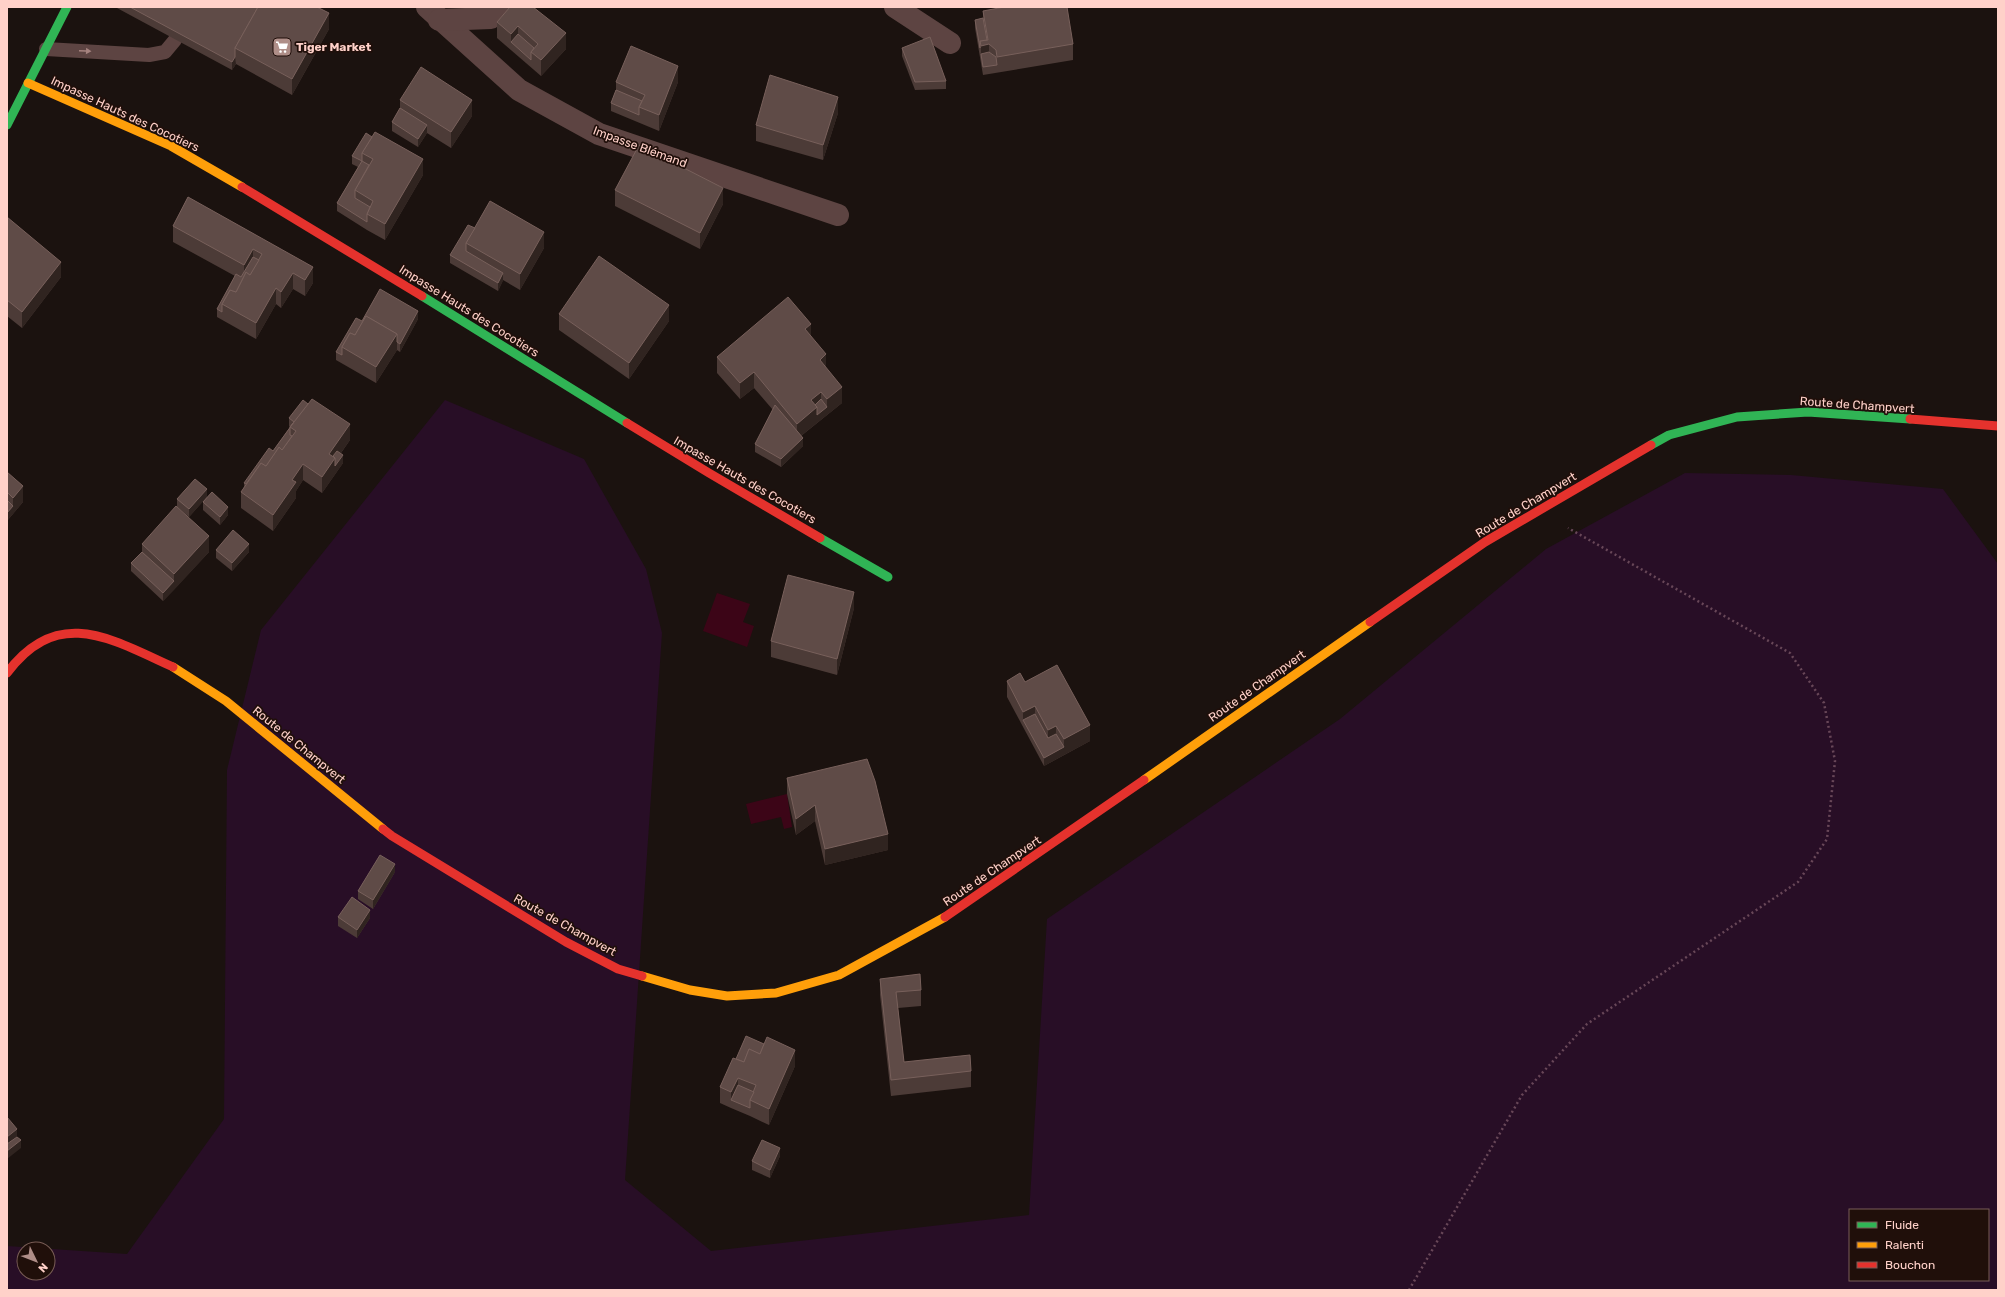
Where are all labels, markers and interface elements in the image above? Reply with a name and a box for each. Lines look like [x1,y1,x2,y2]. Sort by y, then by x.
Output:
supermarket icon: Tiger Market [271,36,293,58]
place label: Tiger Market [296,40,372,54]
one-way arrow [79,48,92,54]
street label: Impasse Hauts des Cocotiers [49,73,201,155]
street label: Impasse Blémand [591,123,689,171]
street label: Impasse Hauts des Cocotiers [397,262,541,360]
street label: Route de Champvert [1799,394,1915,416]
street label: Impasse Hauts des Cocotiers [671,433,819,527]
street label: Route de Champvert [1473,469,1579,541]
street label: Route de Champvert [1206,647,1308,725]
street label: Route de Champvert [250,703,348,787]
street label: Route de Champvert [940,833,1044,909]
street label: Route de Champvert [511,891,619,959]
legend [1849,1209,1989,1281]
text: Fluide [1885,1218,1919,1232]
text: Ralenti [1885,1238,1924,1252]
north arrow [16,1241,56,1281]
text: Bouchon [1885,1258,1935,1272]
text: N [35,1260,50,1275]

